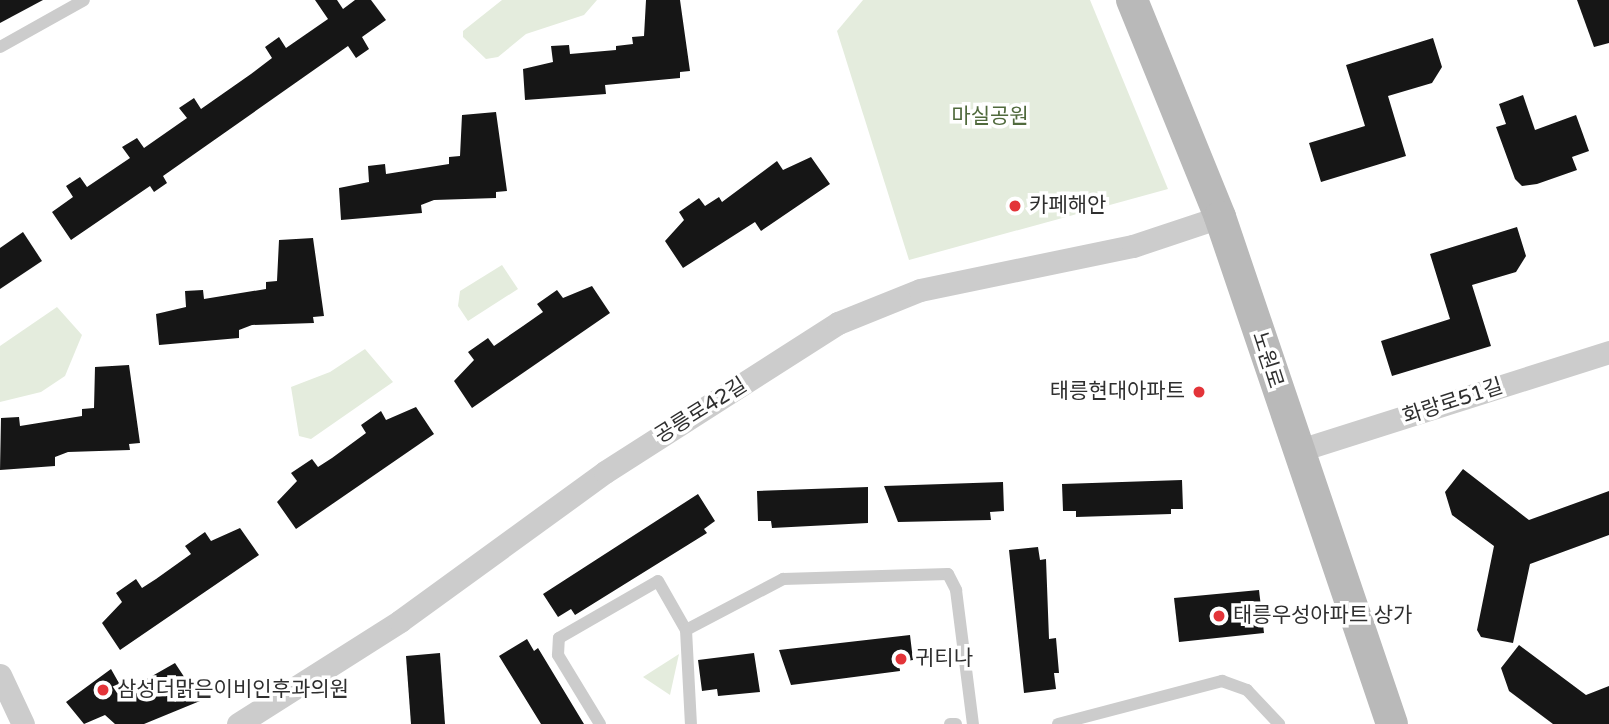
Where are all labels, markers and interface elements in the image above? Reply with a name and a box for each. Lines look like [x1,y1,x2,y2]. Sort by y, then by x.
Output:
park label: 마실공원 [951,104,1029,130]
place label: 카페해안 [1029,193,1106,219]
marker: 카페해안 [1007,198,1023,214]
street label: 노원로 [1246,329,1288,391]
street label: 공릉로42길 [650,373,752,449]
street label: 화랑로51길 [1400,374,1506,430]
place label: 태릉현대아파트 [1050,379,1185,405]
marker: 태릉현대아파트 [1191,384,1207,400]
place label: 태릉우성아파트 상가 [1233,603,1412,629]
marker: 태릉우성아파트 상가 [1211,608,1227,624]
place label: 귀티나 [915,646,973,672]
marker: 귀티나 [893,651,909,667]
place label: 삼성더맑은이비인후과의원 [117,677,349,703]
marker: 삼성더맑은이비인후과의원 [95,682,111,698]

